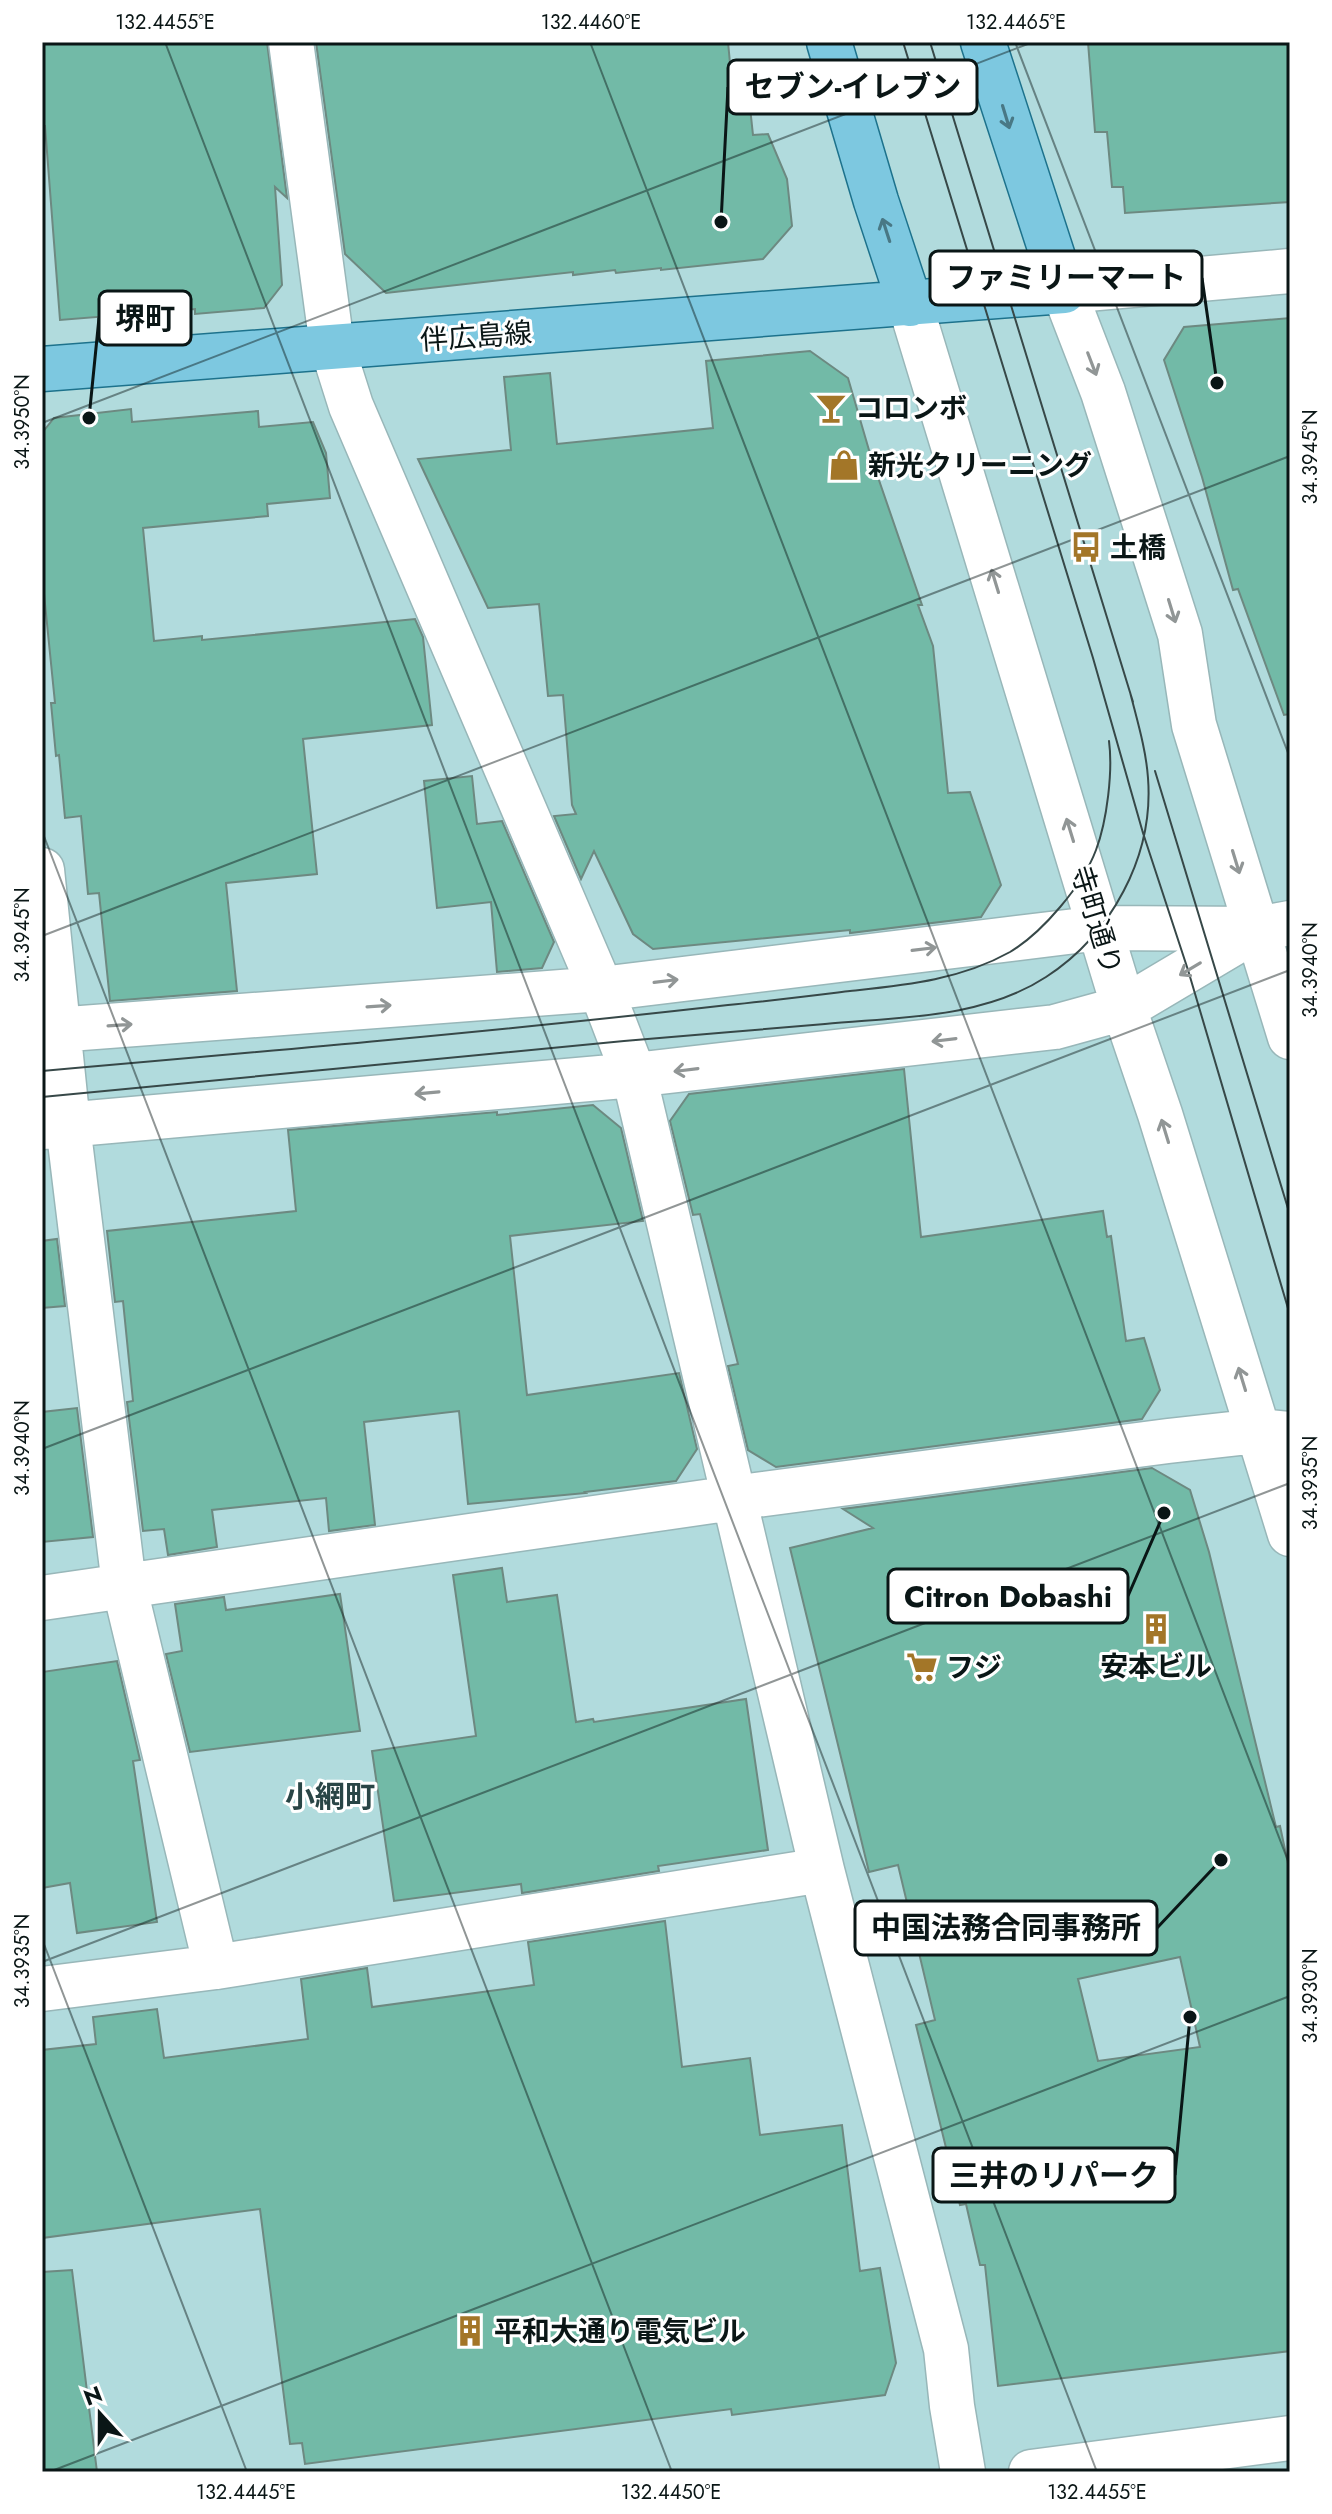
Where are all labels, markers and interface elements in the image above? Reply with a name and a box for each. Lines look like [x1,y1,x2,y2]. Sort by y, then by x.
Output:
text: 132.4455°E [115,8,215,37]
text: 132.4460°E [541,8,641,37]
text: 132.4465°E [966,8,1066,37]
callout: セブン-イレブン [728,60,977,114]
text: セブン-イレブン [745,65,961,108]
one-way arrow [999,103,1014,129]
one-way arrow [877,217,892,242]
callout: ファミリーマート [930,251,1202,305]
text: ファミリーマート [946,256,1186,299]
callout: 堺町 [99,291,191,345]
text: 堺町 [115,297,175,340]
street label: 伴広島線 [419,312,533,361]
one-way arrow [1086,351,1100,375]
text: 34.3950°N [8,374,37,470]
place label: コロンボ [855,388,967,429]
bar icon: コロンボ [814,391,848,425]
text: 34.3945°N [1296,409,1325,505]
place label: 新光クリーニング [868,445,1092,486]
shop icon: 新光クリーニング [827,448,861,482]
place label: 土橋 [1110,527,1166,568]
bus stop icon: 土橋 [1069,530,1103,564]
one-way arrow [987,569,1001,594]
one-way arrow [1166,598,1180,623]
one-way arrow [1062,817,1077,843]
one-way arrow [1229,849,1244,875]
street label: 寺町通り [1061,861,1133,980]
text: 34.3945°N [8,887,37,983]
text: 34.3940°N [1296,922,1325,1018]
one-way arrow [910,942,937,957]
one-way arrow [1179,961,1202,977]
one-way arrow [653,973,678,988]
one-way arrow [365,998,392,1013]
one-way arrow [106,1017,133,1032]
one-way arrow [931,1032,958,1047]
one-way arrow [673,1062,699,1077]
one-way arrow [414,1086,441,1101]
one-way arrow [1157,1119,1172,1145]
one-way arrow [1234,1367,1249,1393]
text: 34.3940°N [8,1400,37,1496]
text: 34.3935°N [1296,1436,1325,1530]
callout: Citron Dobashi [888,1569,1128,1623]
text: Citron Dobashi [904,1575,1112,1618]
building icon: 安本ビル [1139,1612,1173,1646]
place label: 安本ビル [1100,1646,1212,1687]
place label: フジ [946,1647,1002,1688]
supermarket icon: フジ [905,1650,939,1684]
district label: 小網町 [285,1775,375,1818]
callout: 中国法務合同事務所 [855,1901,1157,1955]
text: 中国法務合同事務所 [871,1906,1141,1949]
text: 34.3935°N [8,1914,37,2008]
text: 34.3930°N [1296,1949,1325,2044]
callout: 三井のリパーク [933,2148,1175,2202]
text: 三井のリパーク [949,2154,1159,2197]
place label: 平和大通り電気ビル [494,2311,746,2352]
building icon: 平和大通り電気ビル [453,2314,487,2348]
north arrow [60,2374,140,2454]
text: N [79,2377,107,2413]
text: 132.4445°E [196,2478,296,2507]
text: 132.4450°E [621,2478,721,2507]
text: 132.4455°E [1047,2478,1147,2507]

